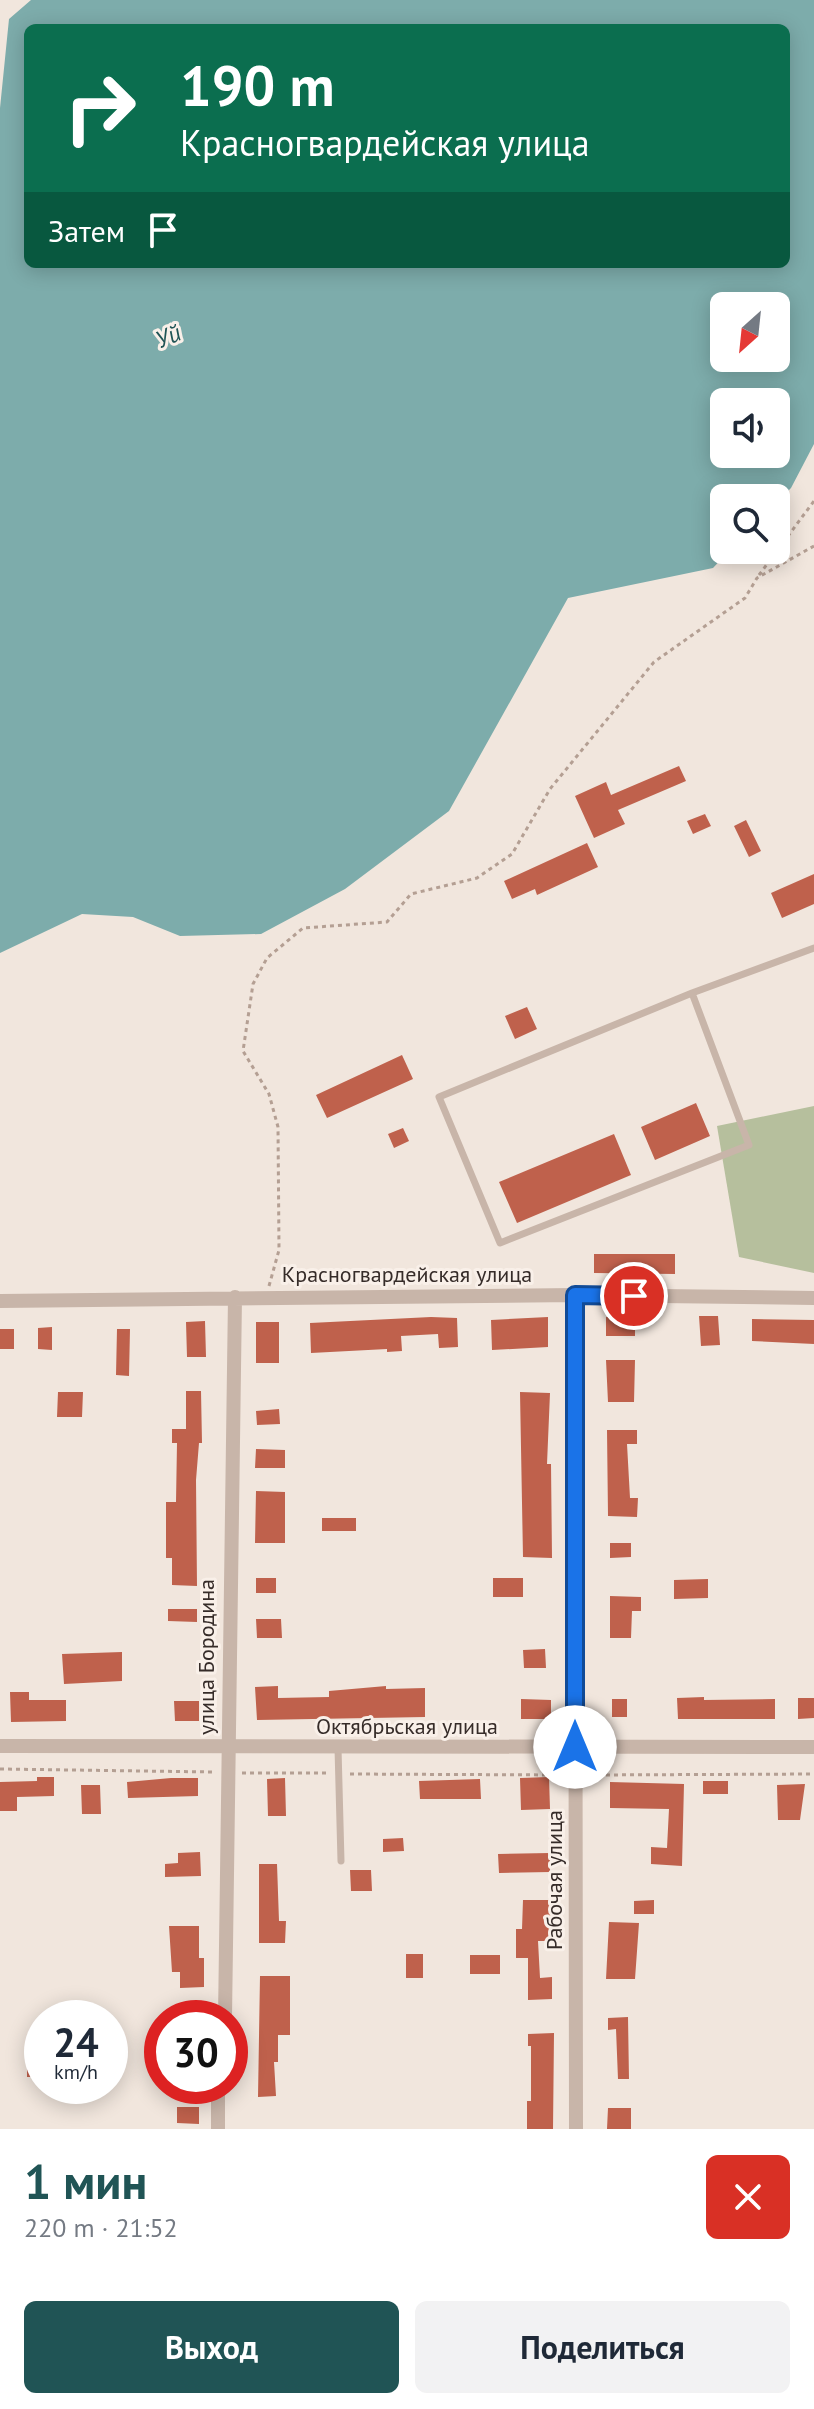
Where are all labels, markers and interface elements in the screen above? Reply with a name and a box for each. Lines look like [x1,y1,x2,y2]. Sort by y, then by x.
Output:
text: 190 m [180,49,335,121]
icon: right [48,56,152,160]
text: Красногвардейская улица [180,119,590,166]
icon: arrive [141,208,185,252]
text: Затем [48,211,125,250]
north arrow [710,292,790,372]
map controls [710,292,790,564]
water label: Уй [150,317,186,355]
button: sound [710,388,790,468]
button: search [710,484,790,564]
street label: Красногвардейская улица [282,1260,532,1288]
pin [600,1262,668,1330]
icon: arrive [612,1274,656,1318]
street label: улица Бородина [192,1579,220,1735]
position arrow [533,1705,617,1789]
street label: Октябрьская улица [316,1712,498,1740]
street label: Рабочая улица [540,1810,568,1950]
speed limit sign: 30 [144,2000,248,2104]
text: 24 [53,2016,99,2068]
text: km/h [54,2059,98,2085]
text: 1 мин [24,2150,147,2212]
button: close [706,2155,790,2239]
text: 220 m · 21:52 [24,2211,178,2244]
button: Выход [24,2301,399,2393]
button: Поделиться [415,2301,790,2393]

